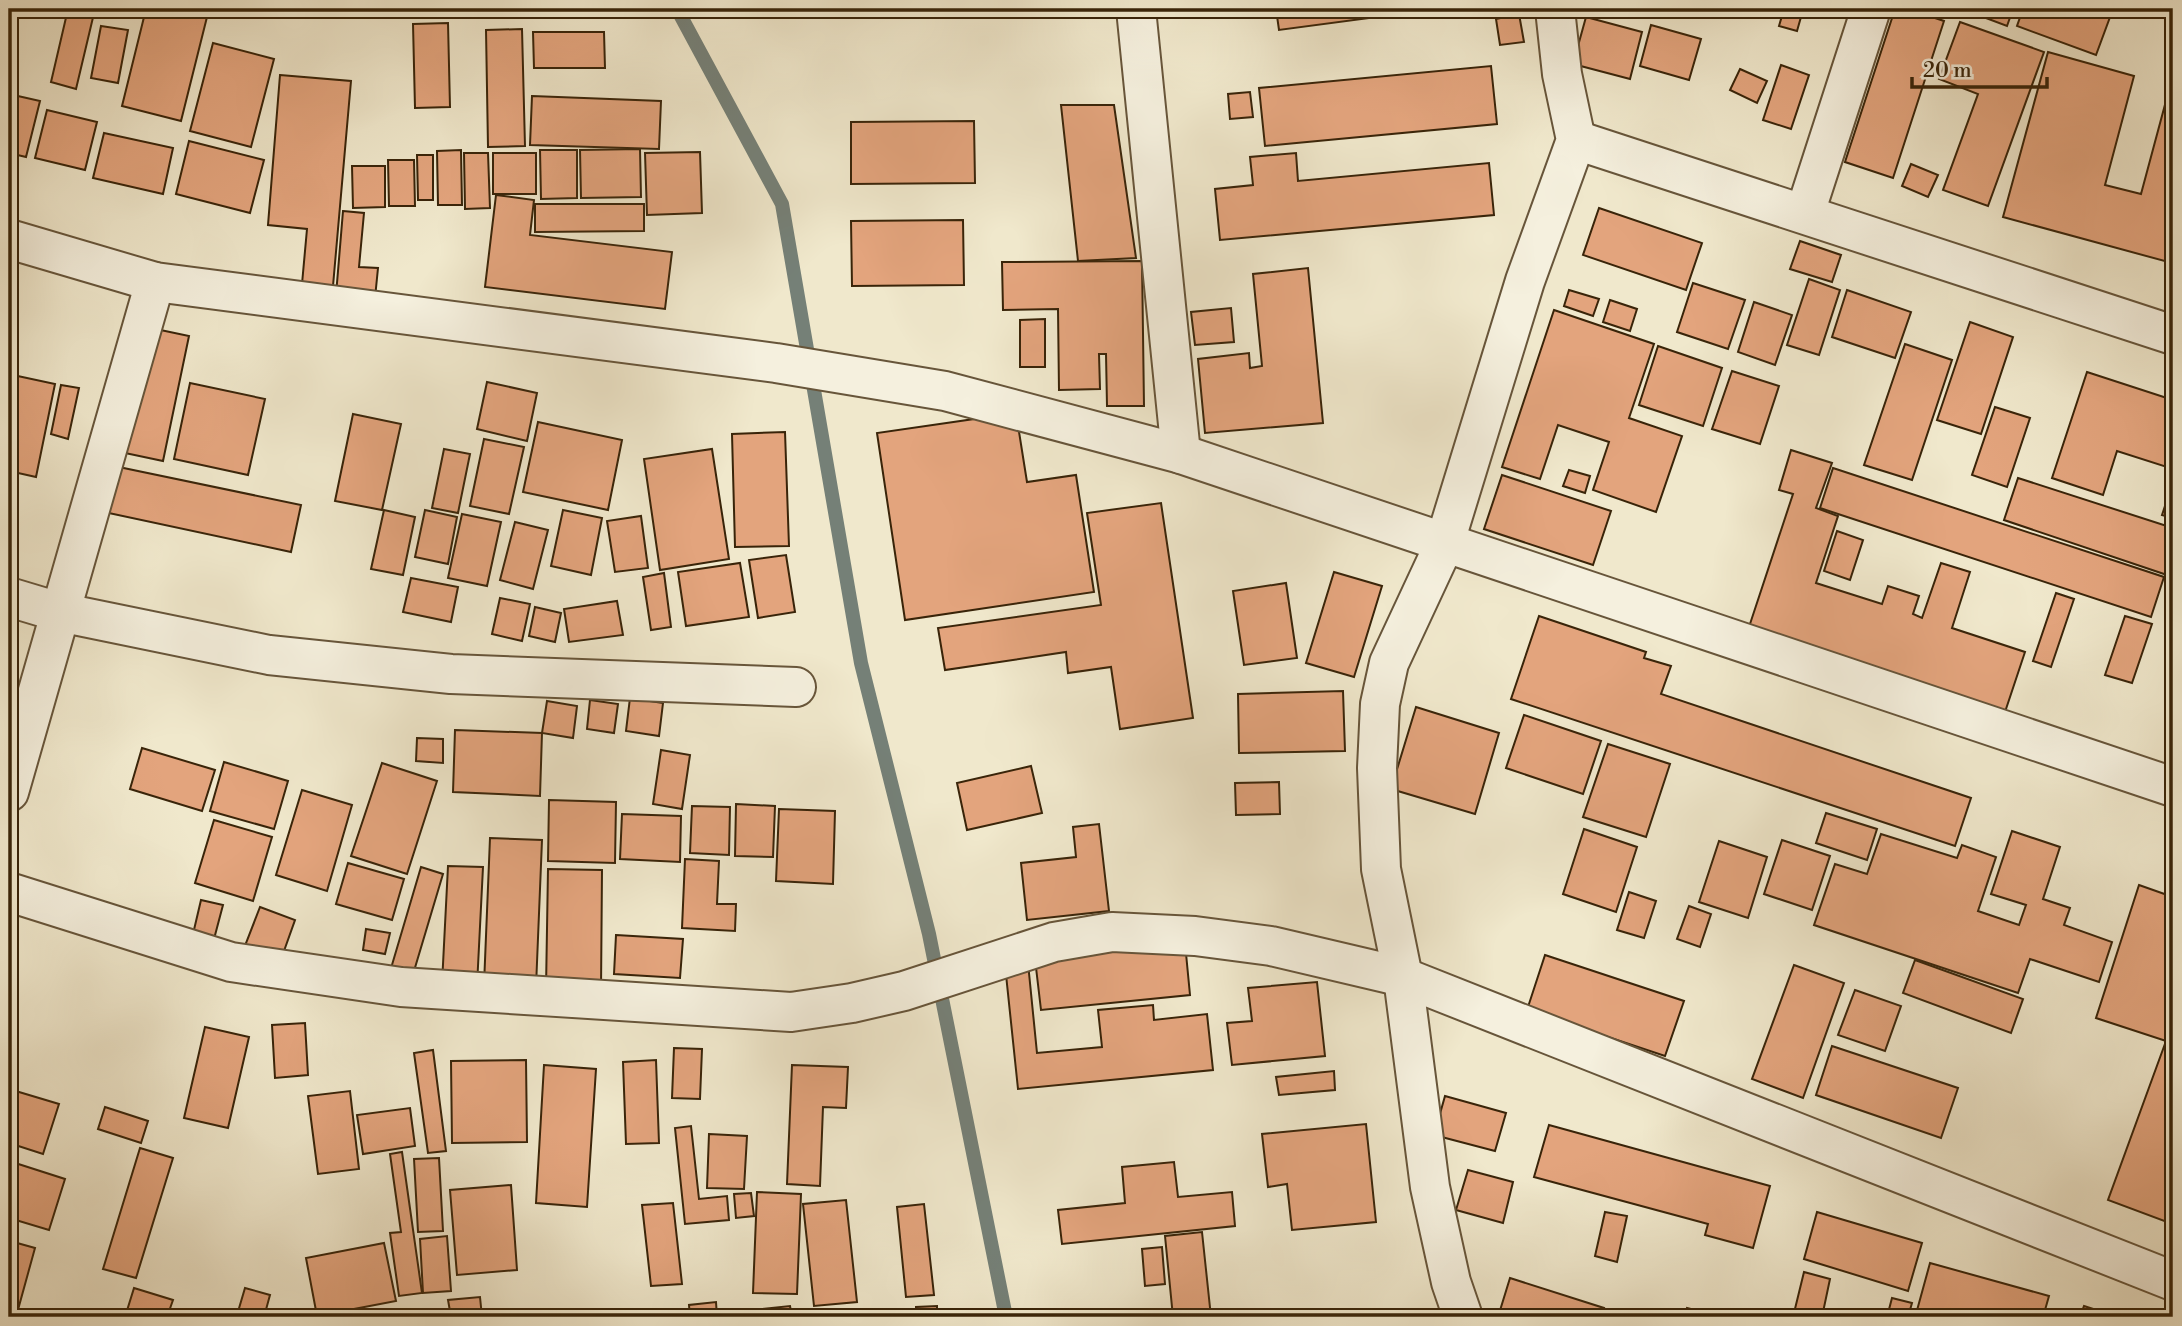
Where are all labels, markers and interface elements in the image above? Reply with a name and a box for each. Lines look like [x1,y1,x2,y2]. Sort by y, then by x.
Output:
scale bar [1912,46,2047,90]
text: 20 m [1923,58,1972,84]

